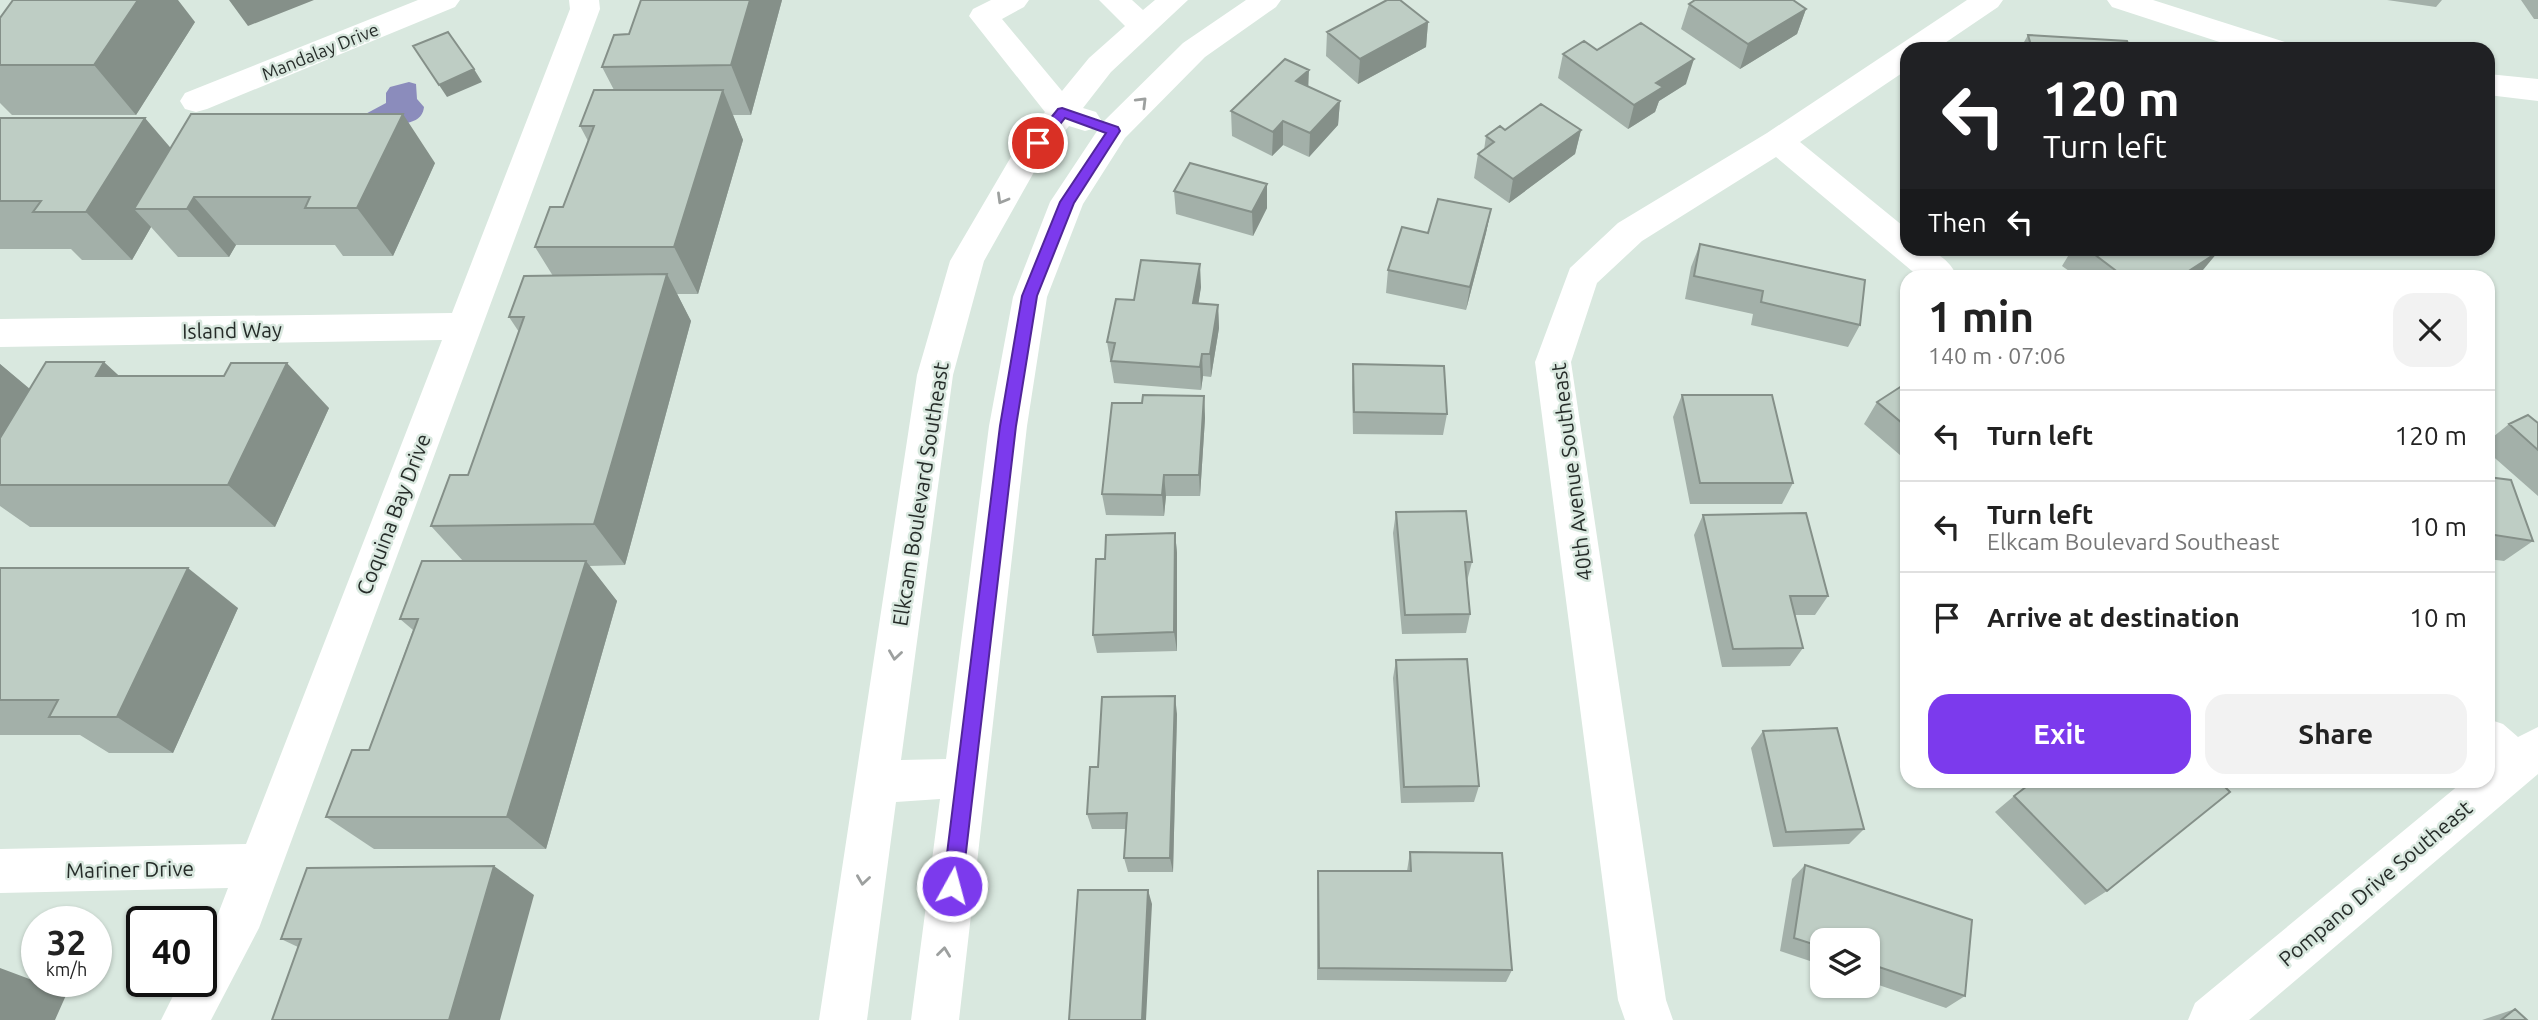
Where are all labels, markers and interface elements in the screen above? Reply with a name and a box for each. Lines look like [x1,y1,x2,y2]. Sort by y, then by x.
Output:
street label: Mandalay Drive [259,18,381,84]
icon: left [1928,70,2019,161]
text: 120 m [2043,70,2180,125]
one-way arrow [1134,97,1147,110]
pin [1008,113,1068,173]
icon: arrive [1019,124,1057,162]
text: Turn left [2043,128,2167,164]
one-way arrow [997,192,1010,204]
icon: left [2001,203,2039,241]
text: Then [1928,208,1987,237]
text: 1 min [1928,293,2034,340]
button: close [2393,293,2467,367]
street label: Island Way [182,317,282,343]
text: 140 m · 07:06 [1928,343,2066,368]
street label: Elkcam Boulevard Southeast [887,360,953,628]
street label: 40th Avenue Southeast [1546,362,1596,582]
icon: left [1928,417,1966,455]
text: Turn left [1987,421,2093,450]
text: 120 m [2395,421,2467,450]
street label: Coquina Bay Drive [351,430,435,598]
text: Turn left [1987,500,2093,529]
icon: left [1928,508,1966,546]
text: 10 m [2409,512,2467,541]
text: Elkcam Boulevard Southeast [1987,529,2279,554]
icon: arrive [1928,599,1966,637]
text: Arrive at destination [1987,603,2240,632]
text: 10 m [2409,603,2467,632]
one-way arrow [888,649,903,661]
button: Exit [1928,694,2191,774]
button: Share [2205,694,2467,774]
street label: Pompano Drive Southeast [2274,795,2476,971]
position arrow [915,849,989,923]
street label: Mariner Drive [66,856,194,882]
one-way arrow [856,874,871,886]
speed limit sign: 40 [126,906,217,997]
text: 32 [47,922,86,962]
map controls [1810,928,1880,998]
button: layers [1810,928,1880,998]
one-way arrow [936,946,951,958]
text: km/h [46,959,87,979]

